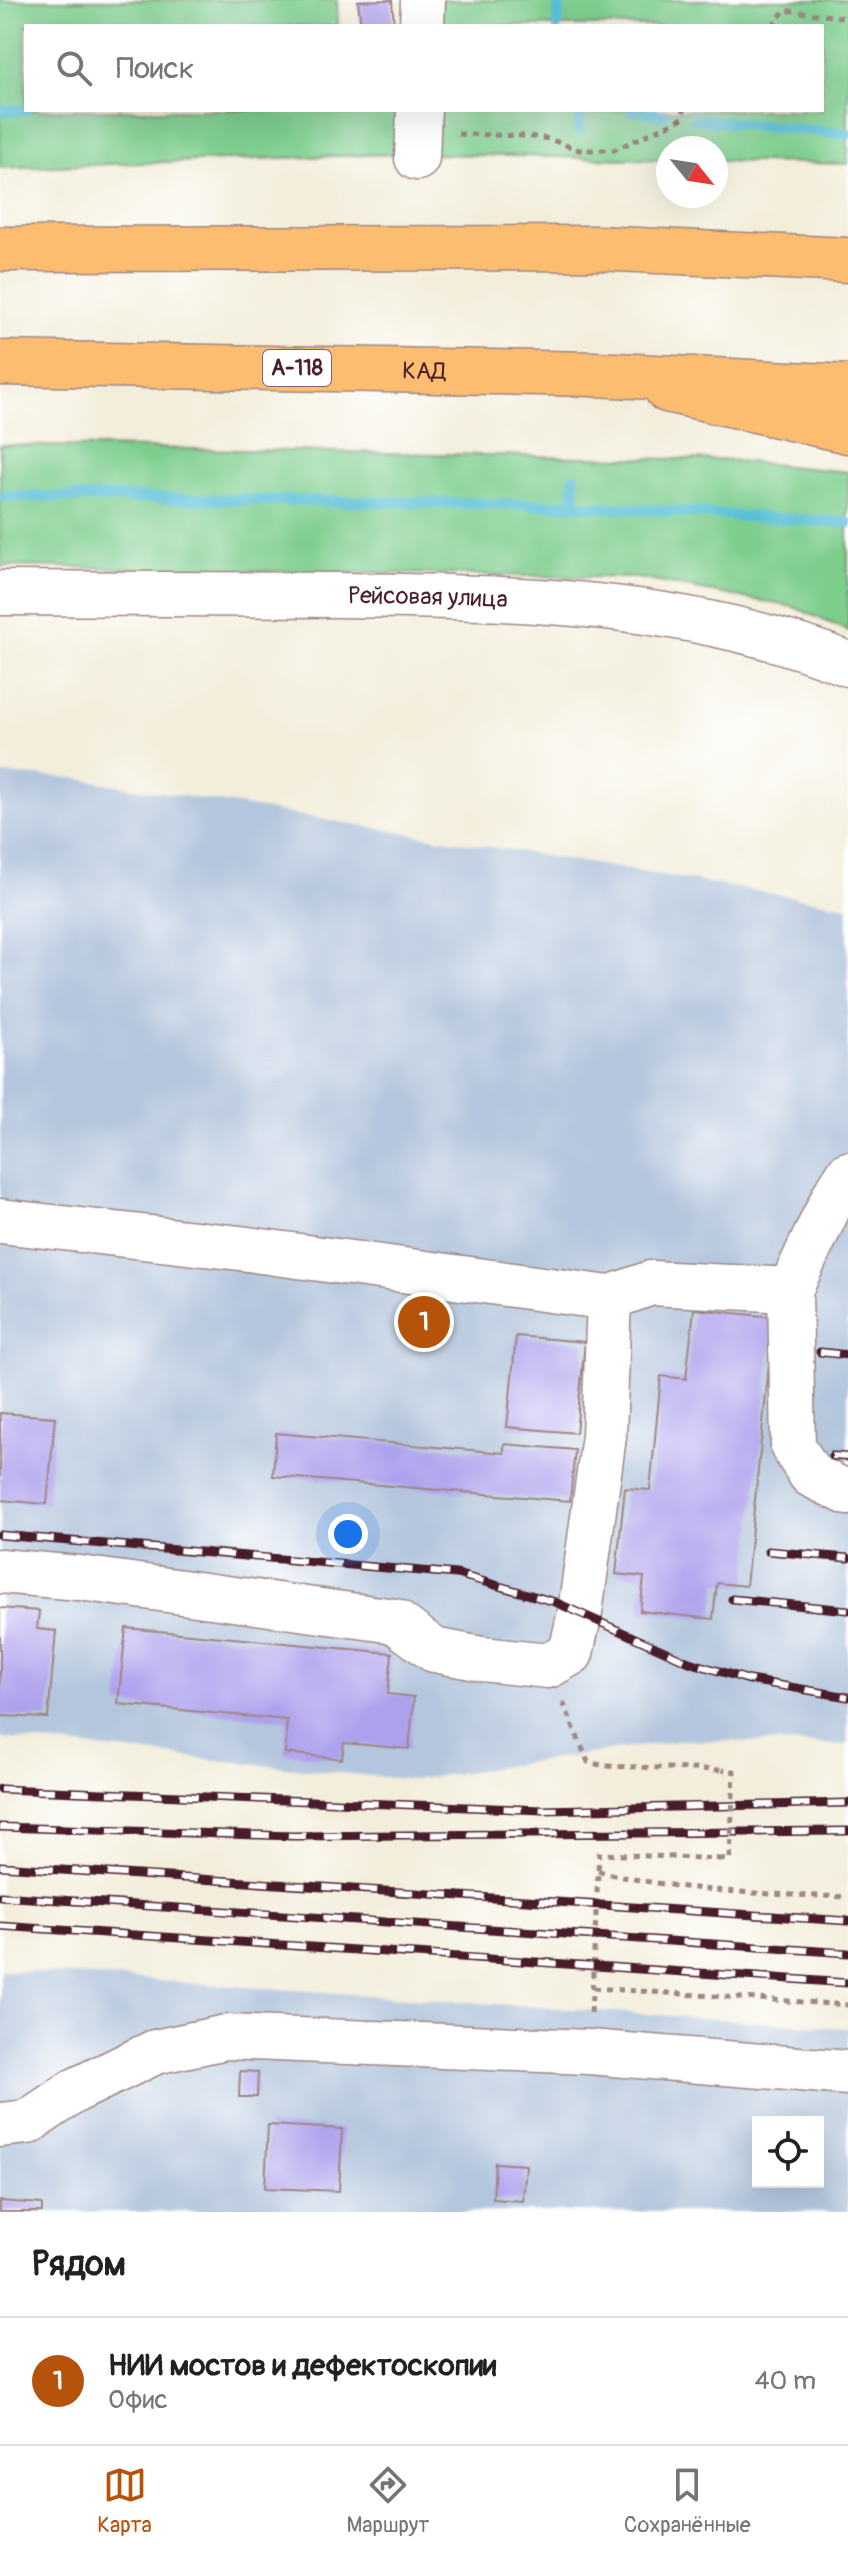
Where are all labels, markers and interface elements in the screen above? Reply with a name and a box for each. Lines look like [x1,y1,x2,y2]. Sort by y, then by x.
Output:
search box [24,24,824,112]
icon: search [52,46,96,90]
text: Поиск [116,50,194,87]
north arrow [656,136,728,208]
road number: А-118 [263,350,331,386]
street label: КАД [402,356,447,386]
street label: Рейсовая улица [348,581,508,614]
pin: 1 [398,1292,450,1352]
your location [328,1514,368,1554]
map controls [752,2116,824,2188]
button: locate [752,2116,824,2188]
text: Рядом [32,2243,126,2286]
text: НИИ мостов и дефектоскопии [108,2347,496,2384]
text: 1 [53,2365,63,2397]
text: 40 m [754,2365,816,2397]
text: Офис [108,2384,168,2416]
tab: Карта [97,2463,152,2539]
tab: Маршрут [346,2463,429,2539]
tab: Сохранённые [624,2463,751,2539]

